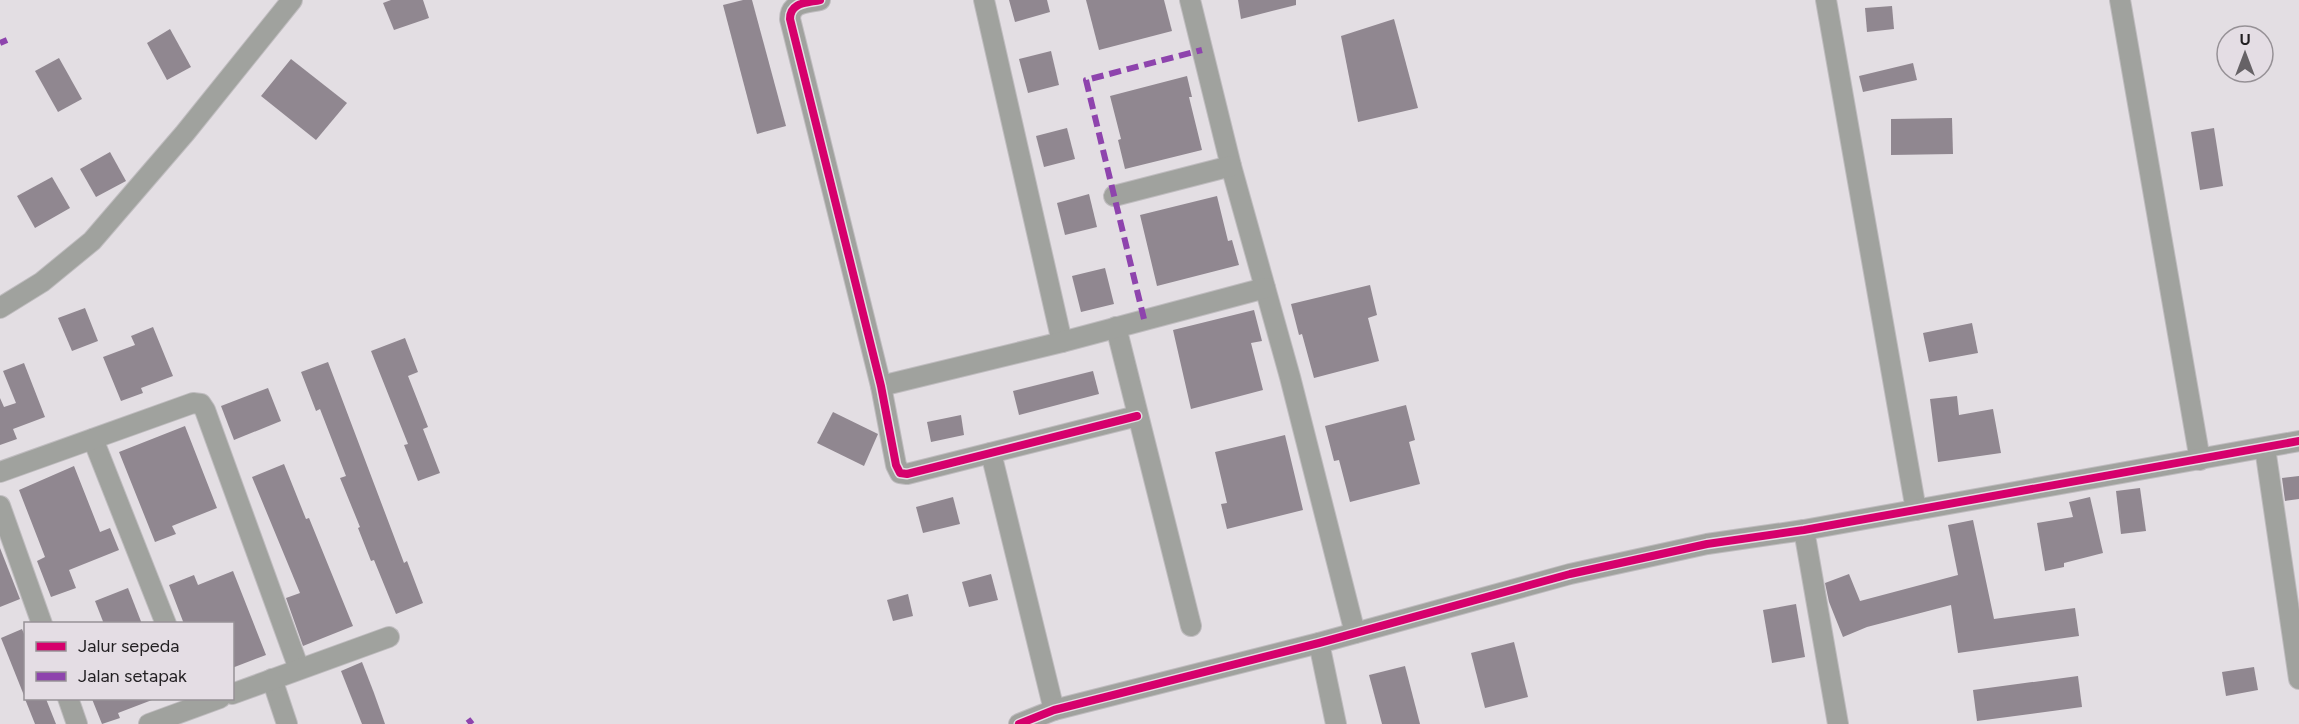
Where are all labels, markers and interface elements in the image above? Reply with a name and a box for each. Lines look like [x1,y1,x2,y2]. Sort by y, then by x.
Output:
north arrow [2215,24,2275,84]
text: U [2239,30,2251,49]
legend [24,622,234,700]
text: Jalur sepeda [78,635,179,657]
text: Jalan setapak [78,665,187,687]

